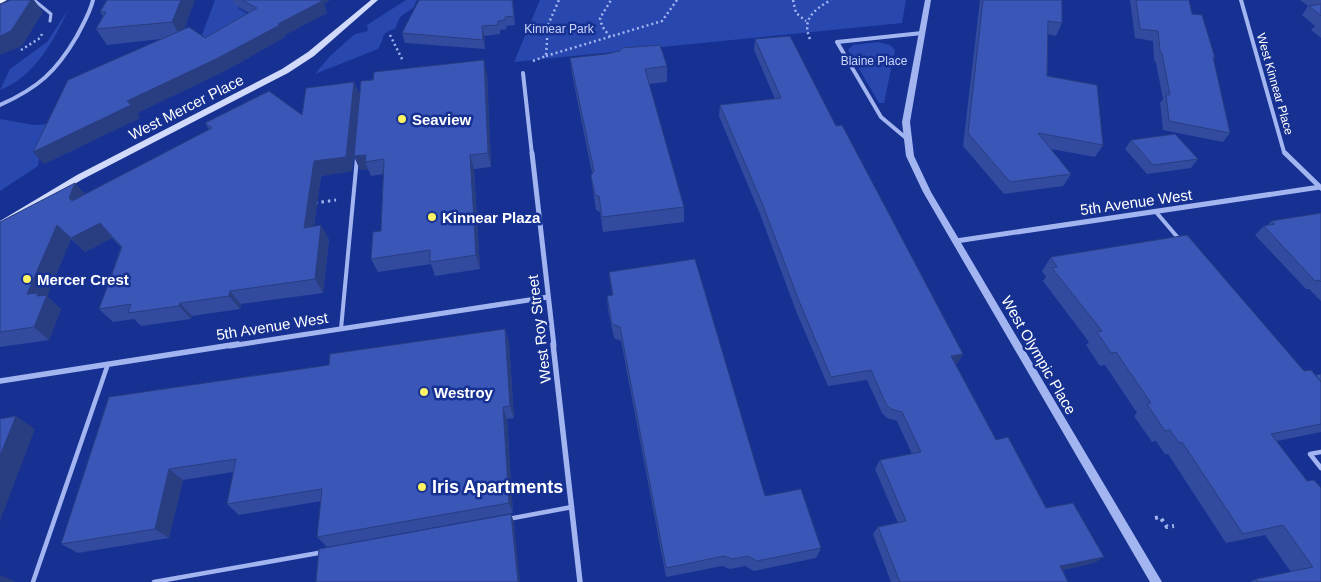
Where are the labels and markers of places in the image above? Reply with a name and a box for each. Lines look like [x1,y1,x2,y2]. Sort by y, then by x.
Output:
place label: Seaview [412,111,472,128]
marker: Seaview [396,113,408,125]
place label: Kinnear Plaza [442,209,541,226]
marker: Kinnear Plaza [426,211,438,223]
place label: Mercer Crest [37,271,129,288]
marker: Mercer Crest [21,273,33,285]
place label: Westroy [434,384,494,401]
marker: Westroy [418,386,430,398]
place label: Iris Apartments [432,477,563,497]
marker: Iris Apartments [416,481,428,493]

